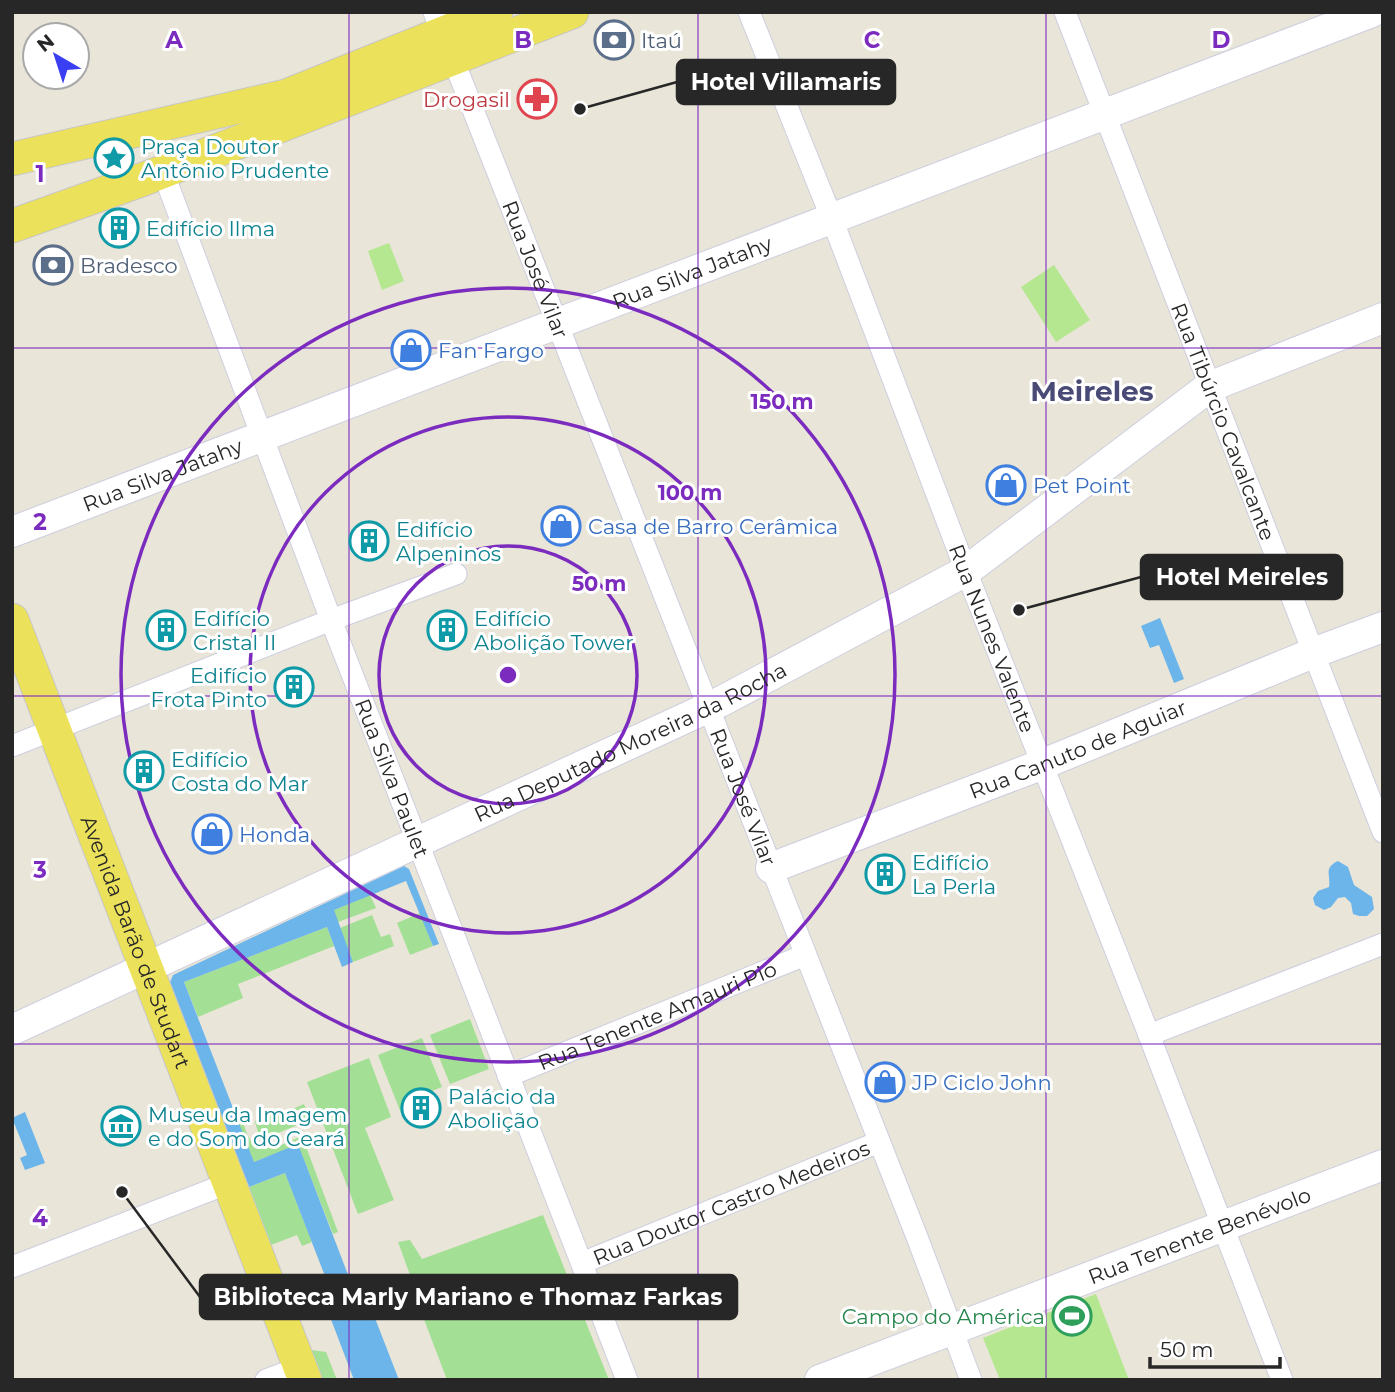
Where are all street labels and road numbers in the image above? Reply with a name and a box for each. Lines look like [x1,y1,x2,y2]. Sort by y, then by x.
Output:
street label: Rua José Vilar [497,197,574,342]
street label: Rua Silva Jatahy [609,230,776,314]
street label: Rua Tibúrcio Cavalcante [1166,299,1281,544]
street label: Rua Silva Jatahy [79,432,246,516]
street label: Rua Nunes Valente [944,541,1041,736]
street label: Rua Deputado Moreira da Rocha [470,657,791,827]
street label: Rua Canuto de Aguiar [966,694,1190,804]
street label: Rua Silva Paulet [350,695,435,861]
street label: Rua José Vilar [705,724,782,869]
street label: Avenida Barão de Studart [76,812,196,1072]
street label: Rua Tenente Amauri Pio [534,955,780,1075]
street label: Rua Doutor Castro Medeiros [589,1135,873,1270]
street label: Rua Tenente Benévolo [1084,1181,1314,1289]

